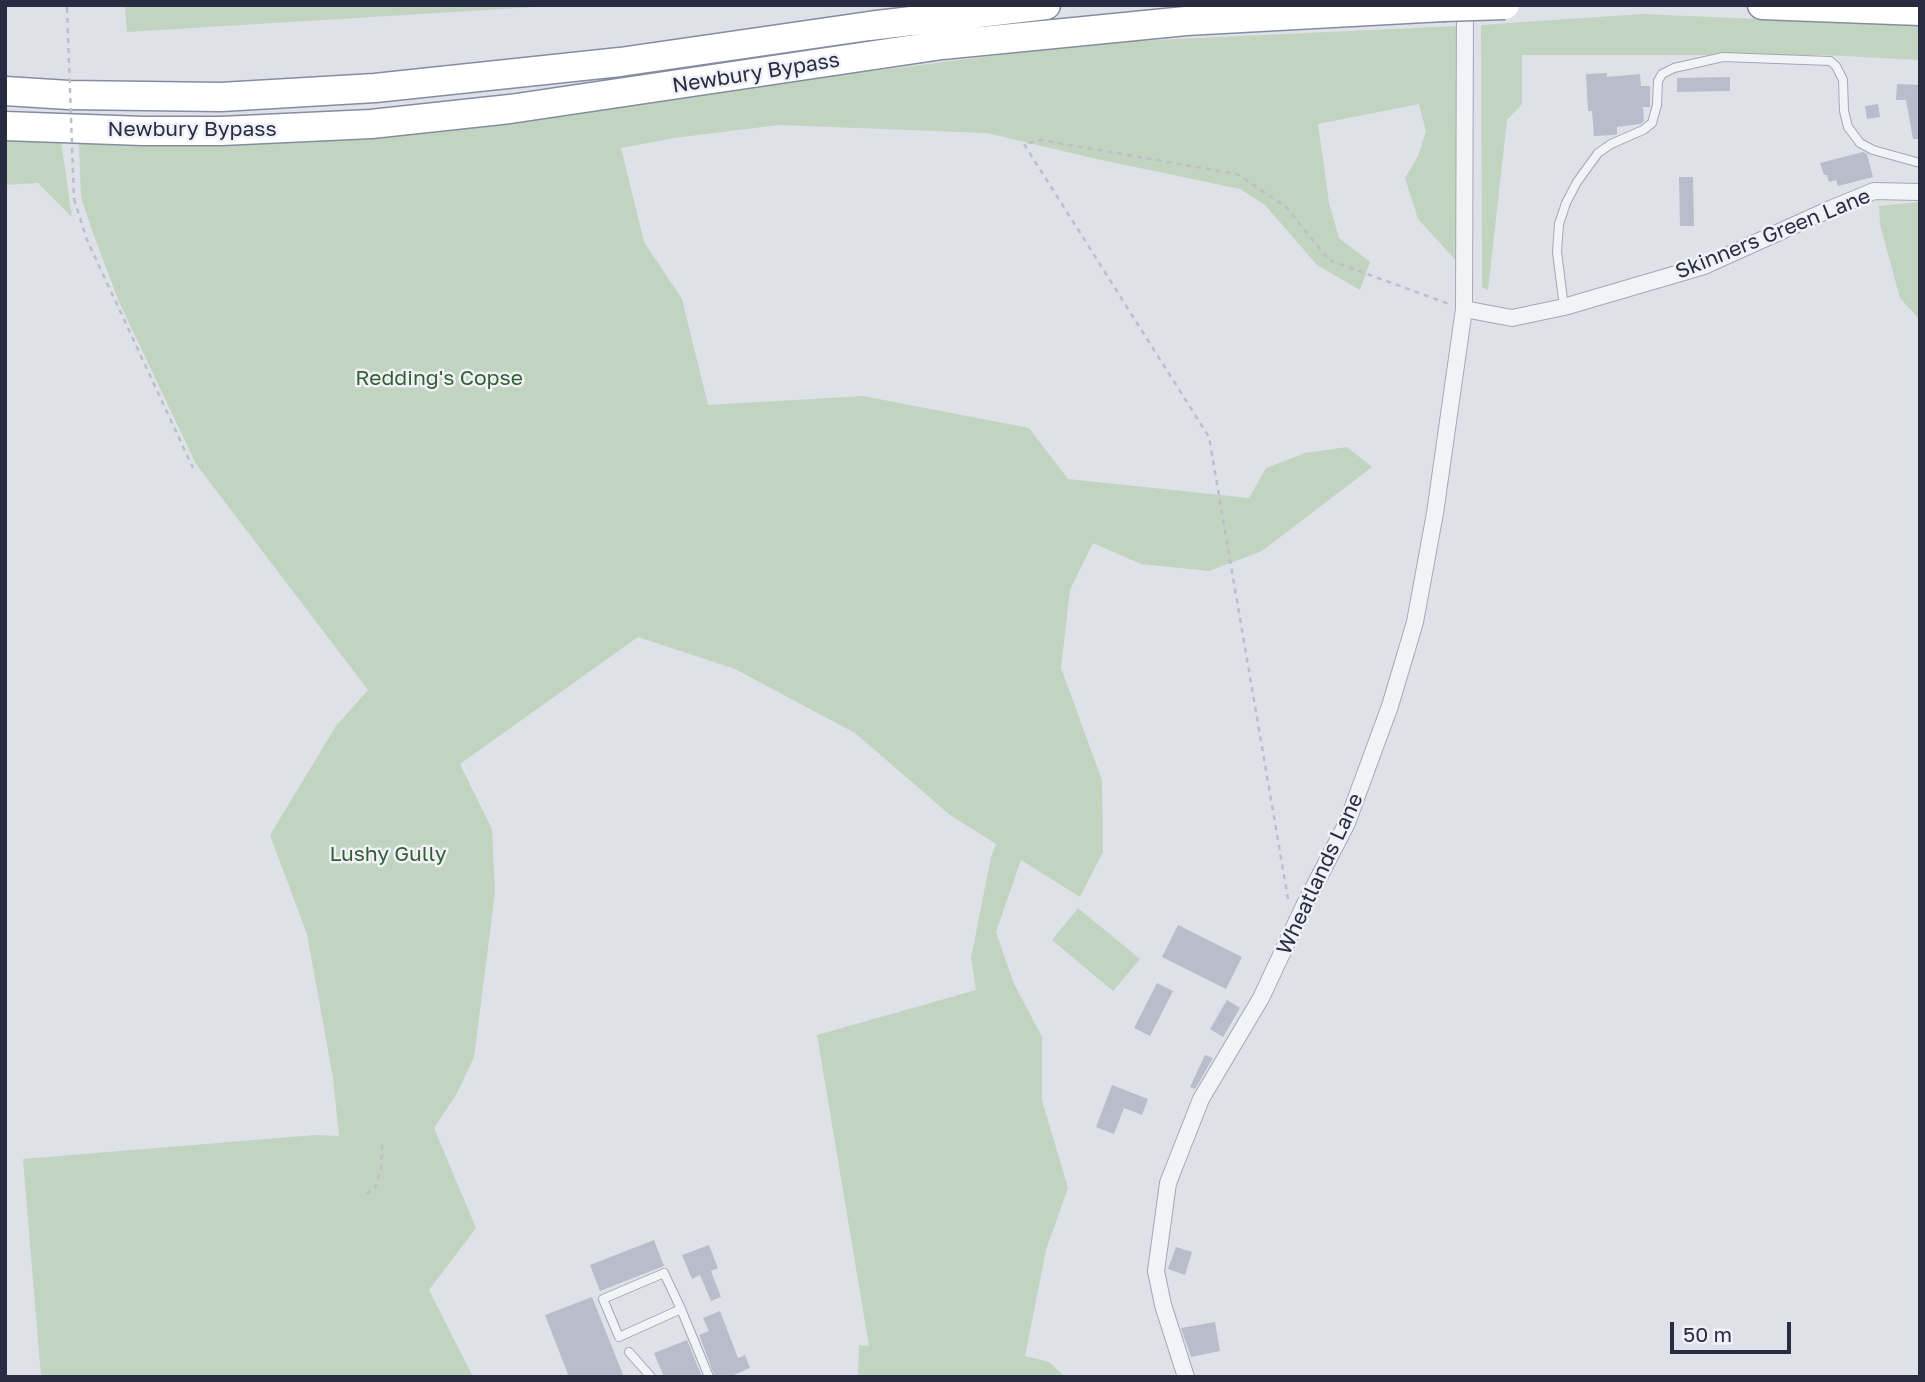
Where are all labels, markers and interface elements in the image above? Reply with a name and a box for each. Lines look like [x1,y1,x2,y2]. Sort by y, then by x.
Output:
street label: Newbury Bypass [671,47,841,99]
street label: Newbury Bypass [107,116,277,142]
street label: Skinners Green Lane [1672,183,1874,285]
park label: Redding's Copse [355,365,523,391]
street label: Wheatlands Lane [1272,789,1368,959]
park label: Lushy Gully [329,841,447,867]
scale bar [1673,1308,1794,1352]
text: 50 m [1683,1321,1732,1347]

